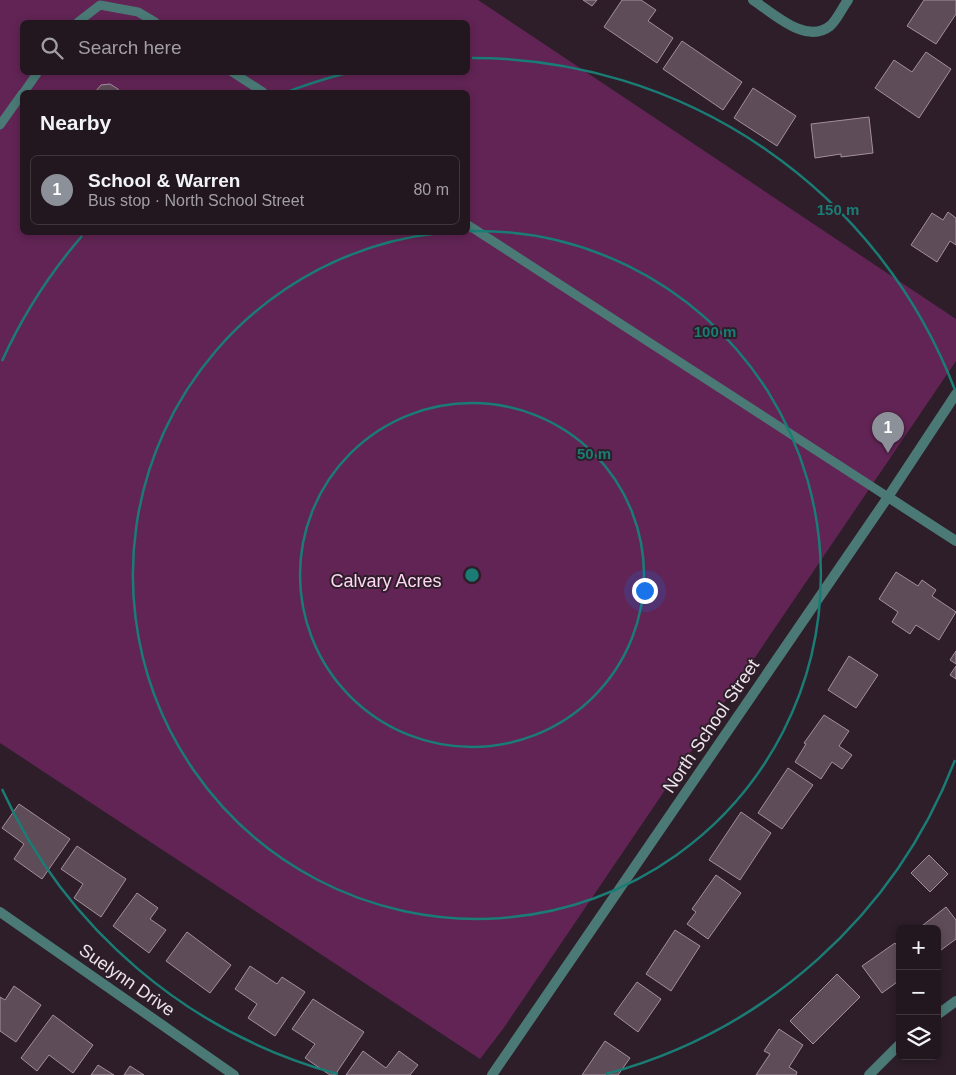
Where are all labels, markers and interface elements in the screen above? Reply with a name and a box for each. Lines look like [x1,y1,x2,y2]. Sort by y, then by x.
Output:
search box [20,20,470,75]
icon: search [38,34,66,62]
text: Search here [78,37,182,58]
text: Nearby [40,111,111,134]
text: School & Warren [88,170,240,191]
text: 1 [53,181,61,198]
text: 80 m [413,181,449,198]
text: Bus stop · North School Street [88,192,304,209]
text: 150 m [817,201,859,218]
text: 100 m [694,323,736,340]
pin: 1 [872,412,904,453]
text: 50 m [577,445,611,462]
centre of rings [463,566,481,584]
park label: Calvary Acres [330,571,442,591]
your location [632,578,658,604]
street label: North School Street [659,655,763,797]
map controls [896,925,941,1060]
button: + [896,925,941,970]
street label: Suelynn Drive [75,940,179,1020]
button: − [896,970,941,1015]
button: layers [896,1015,941,1060]

